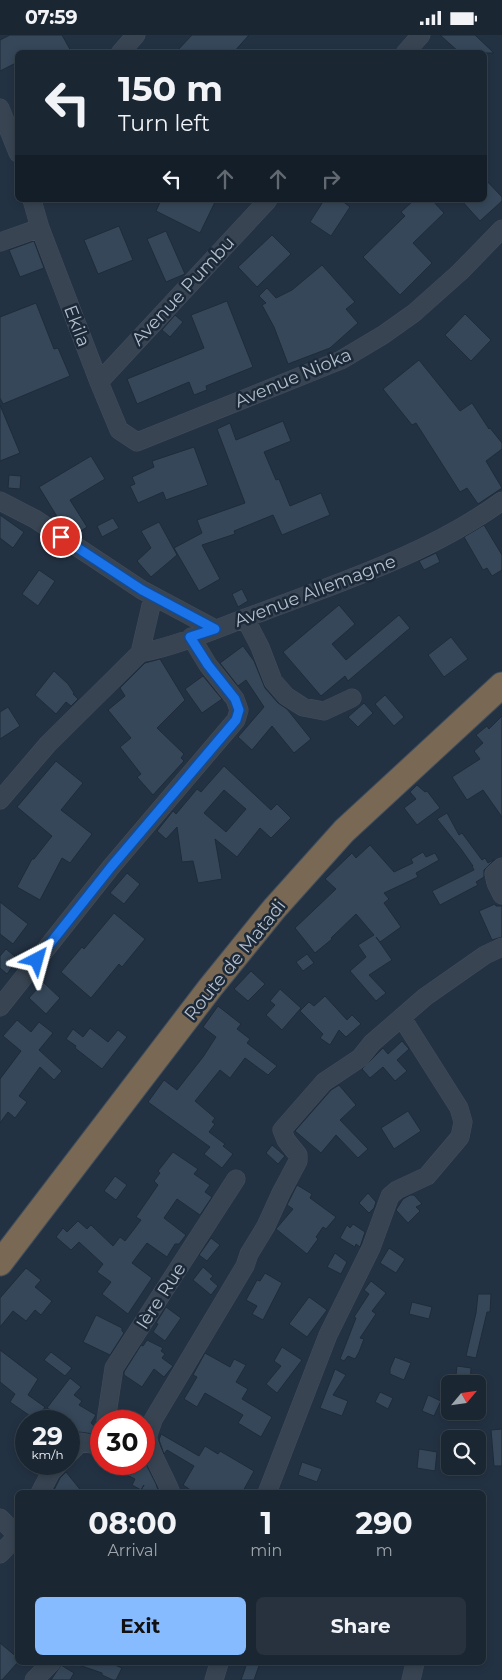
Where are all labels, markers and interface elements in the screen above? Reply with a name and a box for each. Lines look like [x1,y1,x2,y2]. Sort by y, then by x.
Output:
text: 07:59 [25,6,78,29]
text: 150 m [118,67,223,110]
icon: left [35,70,100,135]
text: Turn left [118,110,210,137]
icon: left [158,165,186,193]
icon: ahead [211,165,239,193]
icon: ahead [264,165,292,193]
icon: right [317,165,345,193]
street label: Avenue Pumbu [127,232,239,350]
street label: Ekila [59,302,95,350]
street label: Avenue Nioka [231,344,355,412]
pin [40,516,82,558]
icon: arrive [47,523,75,551]
street label: Avenue Allemagne [231,550,399,632]
street label: Route de Matadi [180,895,290,1025]
position arrow [10,933,62,985]
street label: Ière Rue [131,1259,191,1333]
north arrow [441,1375,486,1420]
map controls [441,1375,486,1475]
speed limit sign: 30 [90,1410,155,1475]
text: 29 [32,1421,63,1451]
button: search [441,1430,486,1475]
text: km/h [31,1447,64,1462]
text: 08:00 [88,1505,177,1542]
text: 1 [260,1505,272,1542]
text: 290 [356,1505,413,1542]
text: Arrival [107,1541,158,1560]
text: min [250,1541,282,1560]
text: m [376,1541,393,1560]
button: Exit [35,1597,246,1655]
button: Share [256,1597,466,1655]

